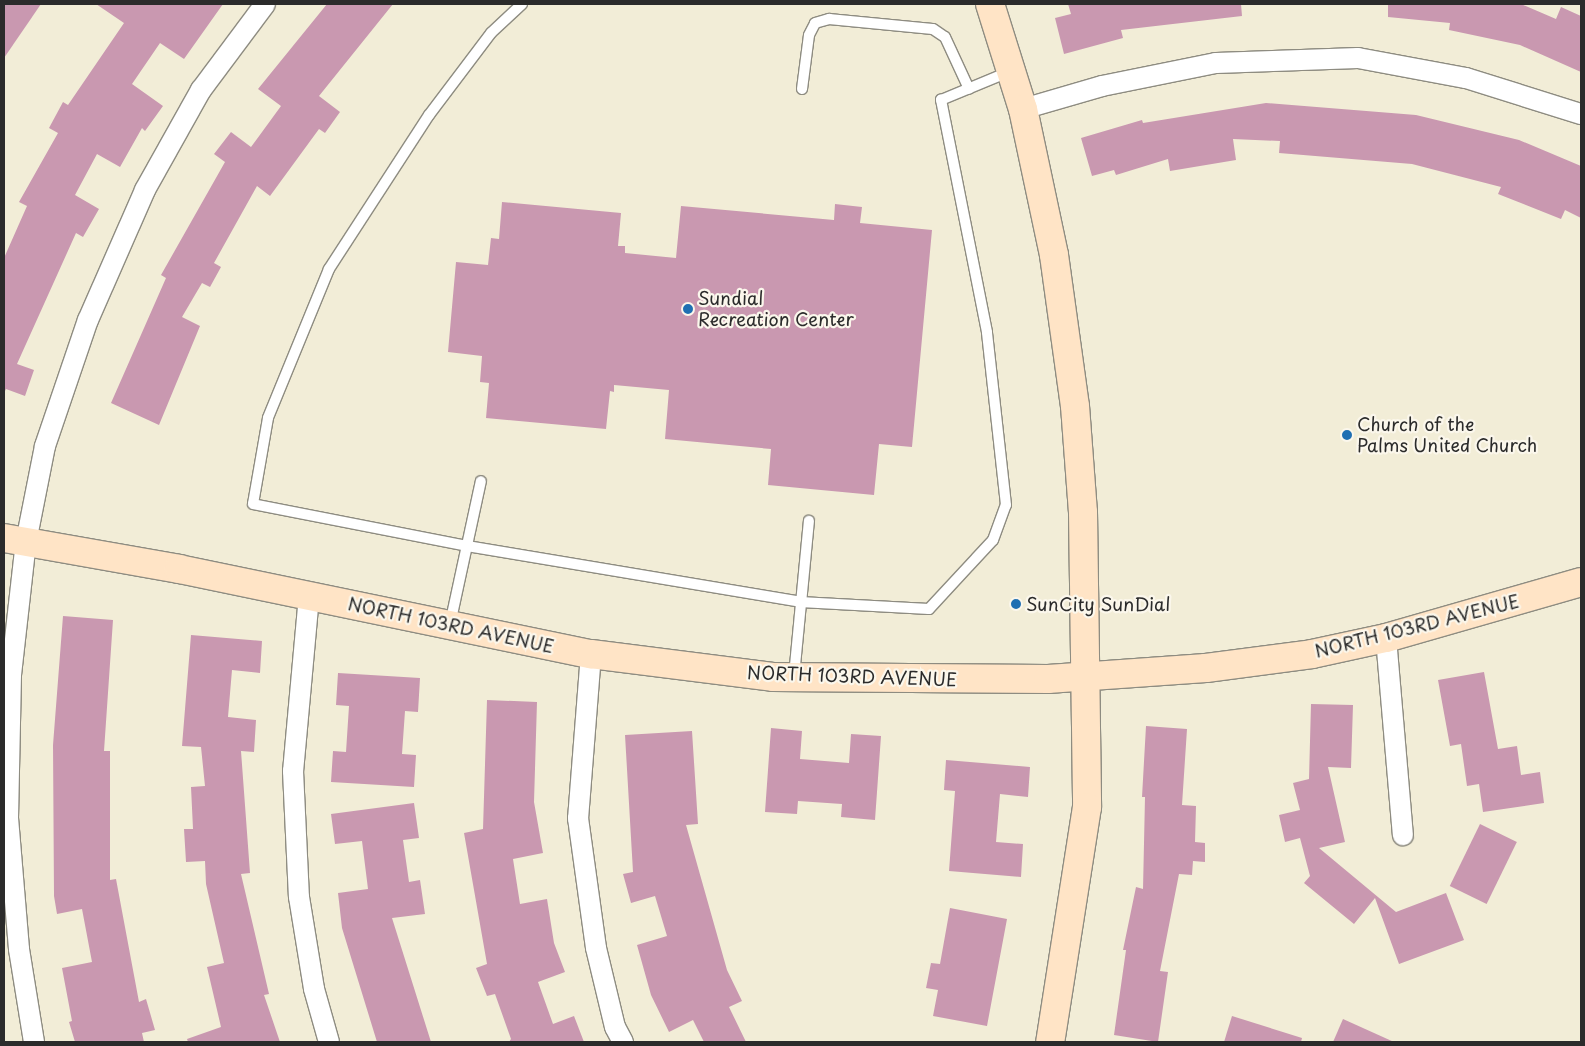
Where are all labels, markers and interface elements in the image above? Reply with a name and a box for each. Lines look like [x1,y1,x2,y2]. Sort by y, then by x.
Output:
place label: Sundial Recreation Center [698,288,855,330]
marker: Sundial Recreation Center [682,303,694,315]
place label: Church of the Palms United Church [1357,414,1540,456]
marker: Church of the Palms United Church [1341,429,1353,441]
street label: NORTH 103RD AVENUE [1311,590,1523,662]
street label: NORTH 103RD AVENUE [345,592,557,658]
place label: SunCity SunDial [1026,593,1170,615]
marker: SunCity SunDial [1010,598,1022,610]
street label: NORTH 103RD AVENUE [746,662,958,690]

